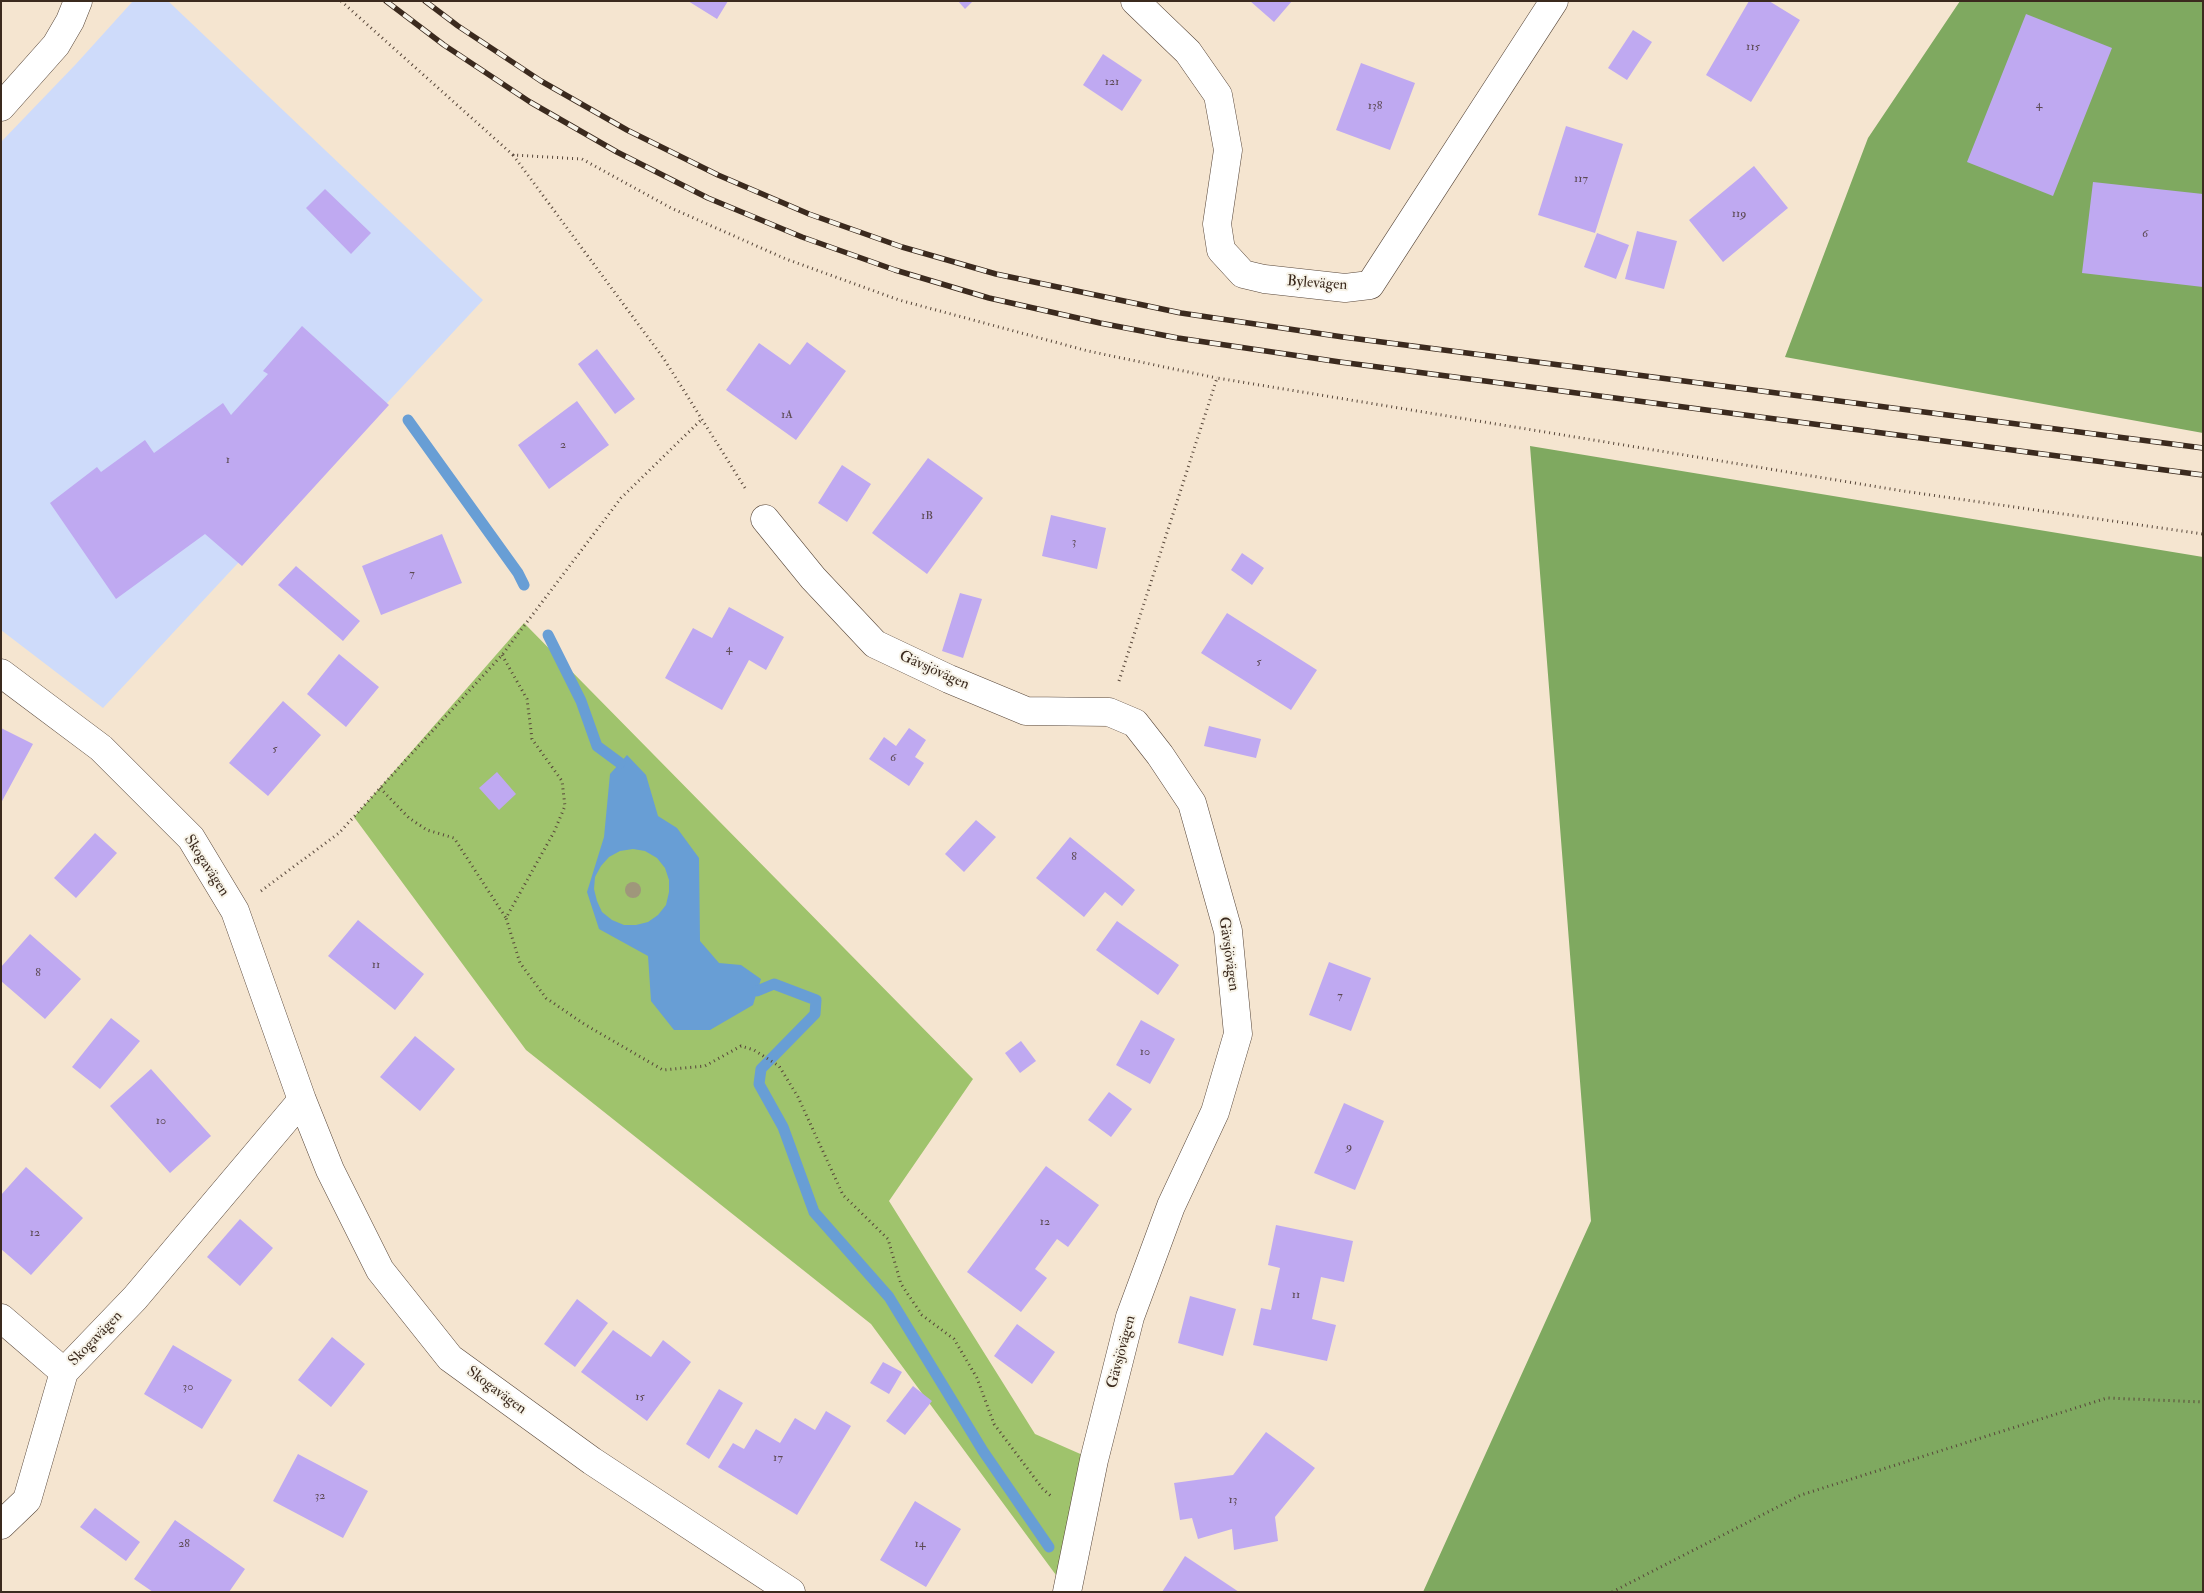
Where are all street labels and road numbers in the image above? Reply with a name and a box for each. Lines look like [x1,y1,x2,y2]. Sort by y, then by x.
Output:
street label: Bylevägen [1286,273,1348,295]
street label: Gävsjövägen [896,648,972,694]
street label: Skogavägen [179,832,233,900]
street label: Gävsjövägen [1214,916,1242,992]
street label: Skogavägen [65,1308,127,1370]
street label: Gävsjövägen [1104,1314,1140,1390]
street label: Skogavägen [462,1363,530,1419]

